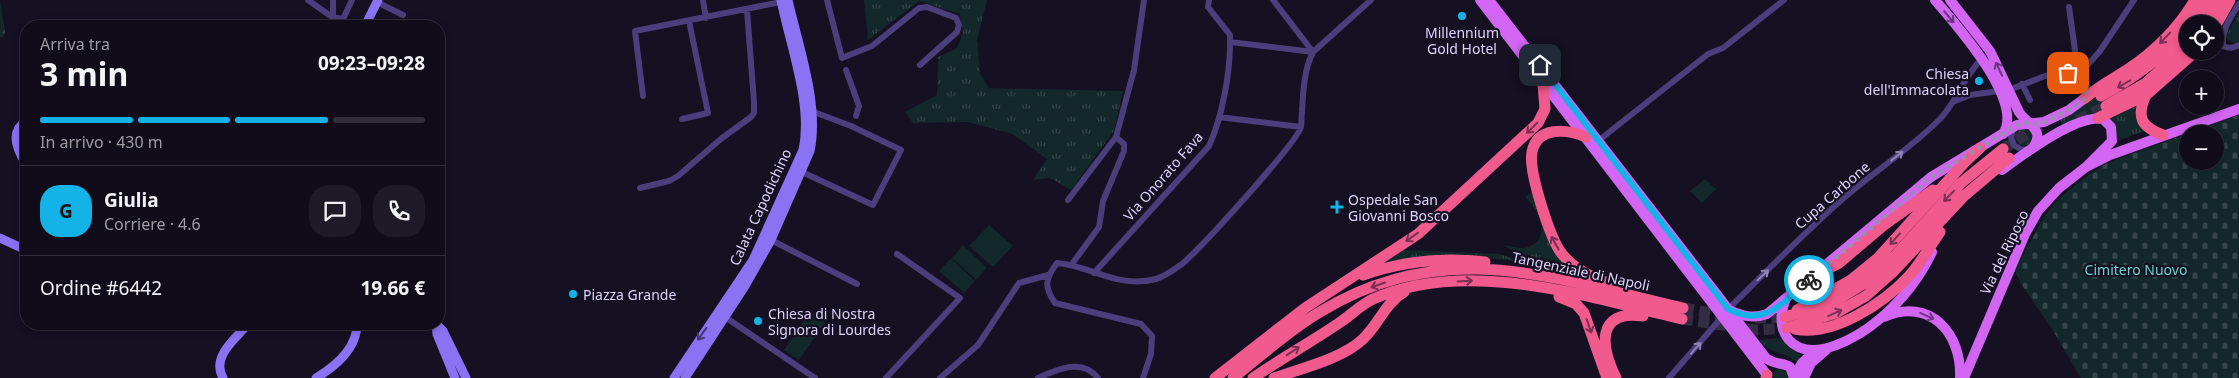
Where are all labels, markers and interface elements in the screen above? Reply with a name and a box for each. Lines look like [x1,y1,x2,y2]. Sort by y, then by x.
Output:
marker: Millennium Gold Hotel [1456,10,1468,22]
one-way arrow [1943,10,1955,23]
map controls [2179,15,2224,170]
button: locate [2179,15,2224,60]
place label: Millennium Gold Hotel [1425,23,1499,58]
one-way arrow [2159,32,2171,44]
text: Arriva tra [40,33,110,55]
pin [1519,44,1561,86]
text: 09:23–09:28 [318,50,425,76]
icon: home [1526,51,1554,79]
text: 3 min [40,52,128,95]
pin [2047,52,2089,94]
icon: bag [2054,59,2082,87]
one-way arrow [1994,62,2004,77]
place label: Chiesa dell'Immacolata [1864,64,1969,99]
button: + [2179,70,2224,115]
marker: Chiesa dell'Immacolata [1973,75,1985,87]
one-way arrow [2117,79,2131,89]
one-way arrow [1526,122,1539,134]
button: − [2179,125,2224,170]
street label: Via Onorato Fava [1119,127,1207,225]
text: In arrivo · 430 m [40,131,163,153]
street label: Calata Capodichino [725,146,795,268]
one-way arrow [1890,151,1904,161]
street label: Cupa Carbone [1790,157,1874,233]
button: chat [309,185,361,237]
button: phone [373,185,425,237]
text: Giulia [104,187,159,213]
one-way arrow [1944,189,1956,201]
place label: Ospedale San Giovanni Bosco [1348,190,1449,225]
text: G [59,198,73,224]
marker: Ospedale San Giovanni Bosco [1330,200,1344,214]
street label: Via del Riposo [1975,207,2033,297]
text: Corriere · 4.6 [104,213,201,235]
one-way arrow [1405,232,1419,242]
one-way arrow [1889,232,1901,245]
one-way arrow [1550,236,1560,251]
street label: Tangenziale di Napoli [1510,247,1652,295]
courier [1784,255,1834,305]
park label: Cimitero Nuovo [2085,260,2187,279]
icon: bike [1795,266,1823,294]
one-way arrow [1757,269,1769,281]
text: Ordine #6442 [40,275,162,301]
text: 19.66 € [360,275,425,301]
one-way arrow [1457,276,1473,285]
one-way arrow [1370,280,1386,290]
place label: Piazza Grande [583,285,676,304]
marker: Piazza Grande [567,288,579,300]
place label: Chiesa di Nostra Signora di Lourdes [768,304,891,339]
one-way arrow [1827,308,1842,318]
one-way arrow [1919,312,1934,322]
marker: Chiesa di Nostra Signora di Lourdes [752,315,764,327]
one-way arrow [1585,318,1594,333]
one-way arrow [697,327,707,341]
one-way arrow [1690,342,1701,355]
one-way arrow [1286,346,1300,356]

